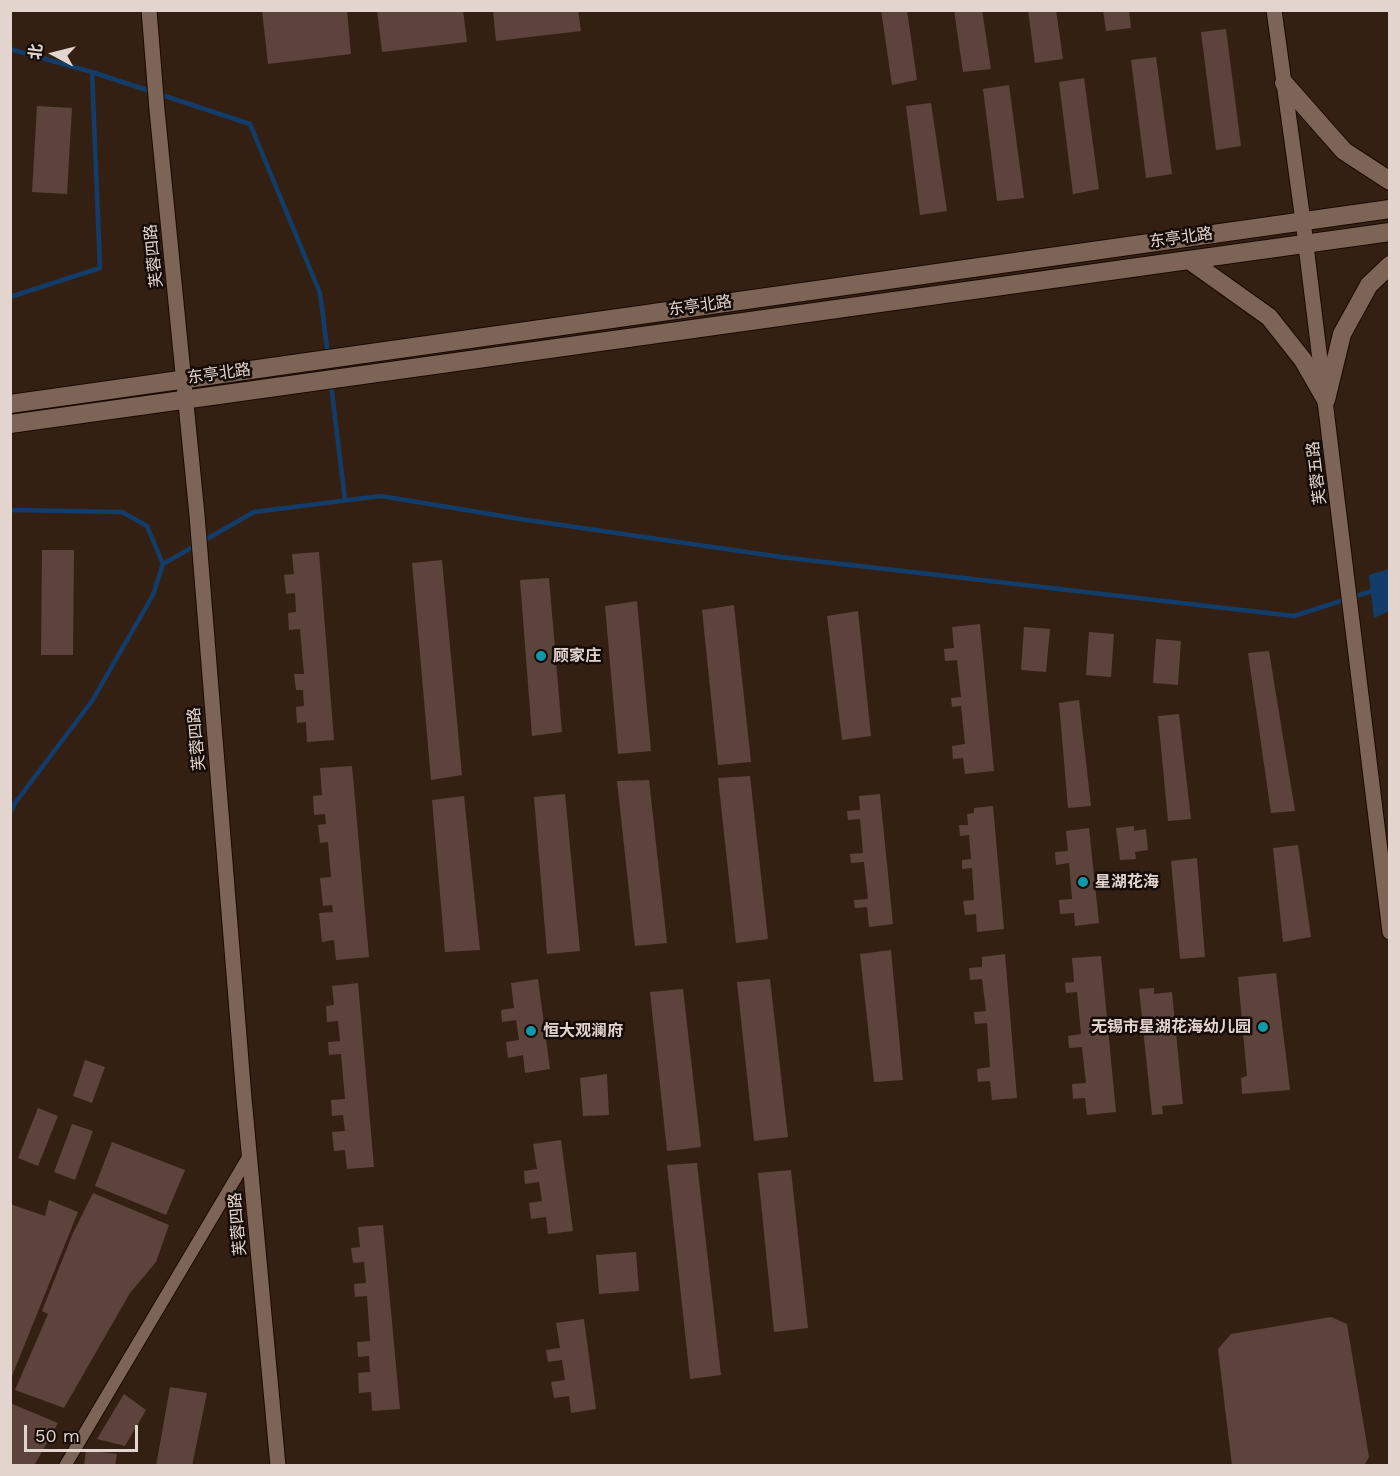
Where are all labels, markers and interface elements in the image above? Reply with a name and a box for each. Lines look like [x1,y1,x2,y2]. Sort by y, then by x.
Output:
north arrow [24,24,84,84]
text: 北 [25,43,46,61]
street label: 芙蓉四路 [141,223,167,289]
street label: 东亭北路 [1148,224,1214,252]
street label: 东亭北路 [667,292,733,320]
street label: 东亭北路 [186,360,252,388]
street label: 芙蓉五路 [1304,440,1330,506]
place label: 顾家庄 [553,646,601,666]
marker: 顾家庄 [534,649,548,663]
street label: 芙蓉四路 [185,706,209,772]
place label: 星湖花海 [1095,872,1159,892]
marker: 星湖花海 [1076,875,1090,889]
place label: 无锡市星湖花海幼儿园 [1091,1017,1251,1037]
marker: 无锡市星湖花海幼儿园 [1256,1020,1270,1034]
place label: 恒大观澜府 [543,1021,623,1041]
marker: 恒大观澜府 [524,1024,538,1038]
street label: 芙蓉四路 [226,1191,250,1257]
scale bar [27,1413,141,1451]
text: 50 m [35,1425,80,1446]

